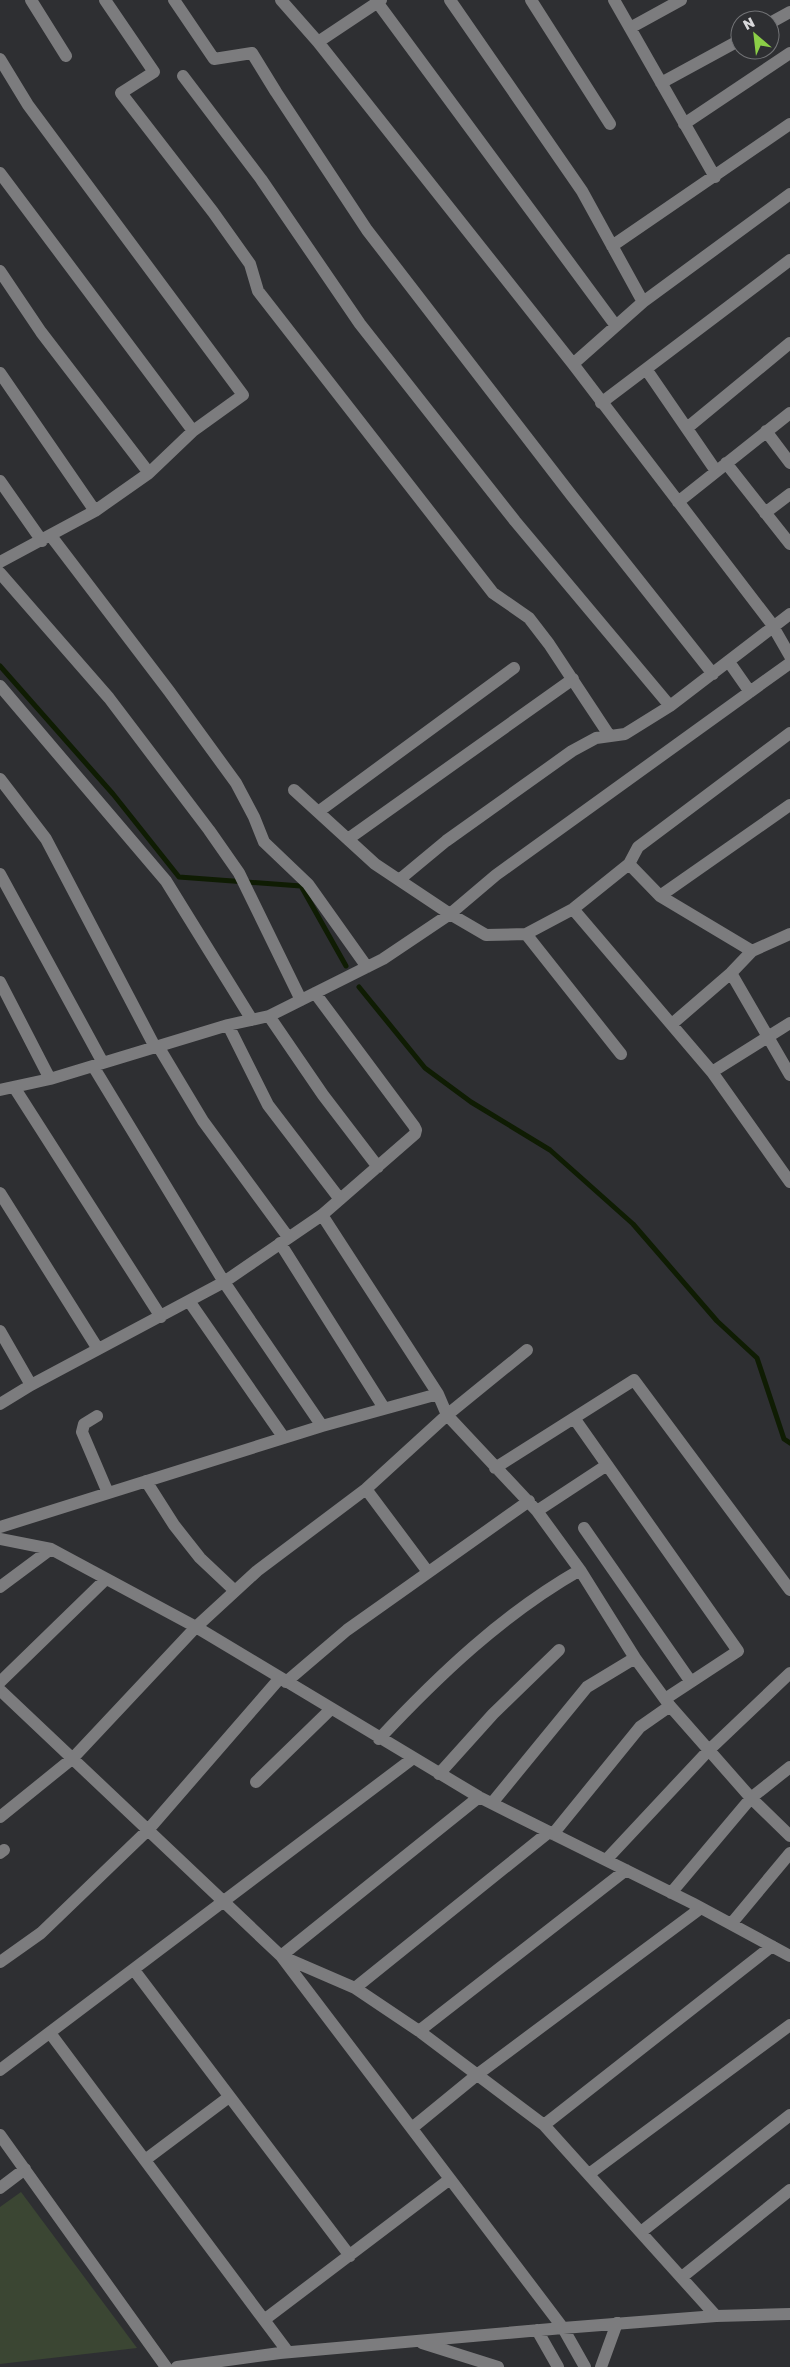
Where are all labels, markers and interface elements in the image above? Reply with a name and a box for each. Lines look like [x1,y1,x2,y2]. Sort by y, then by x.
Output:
north arrow [730,10,780,60]
text: N [740,13,757,33]

